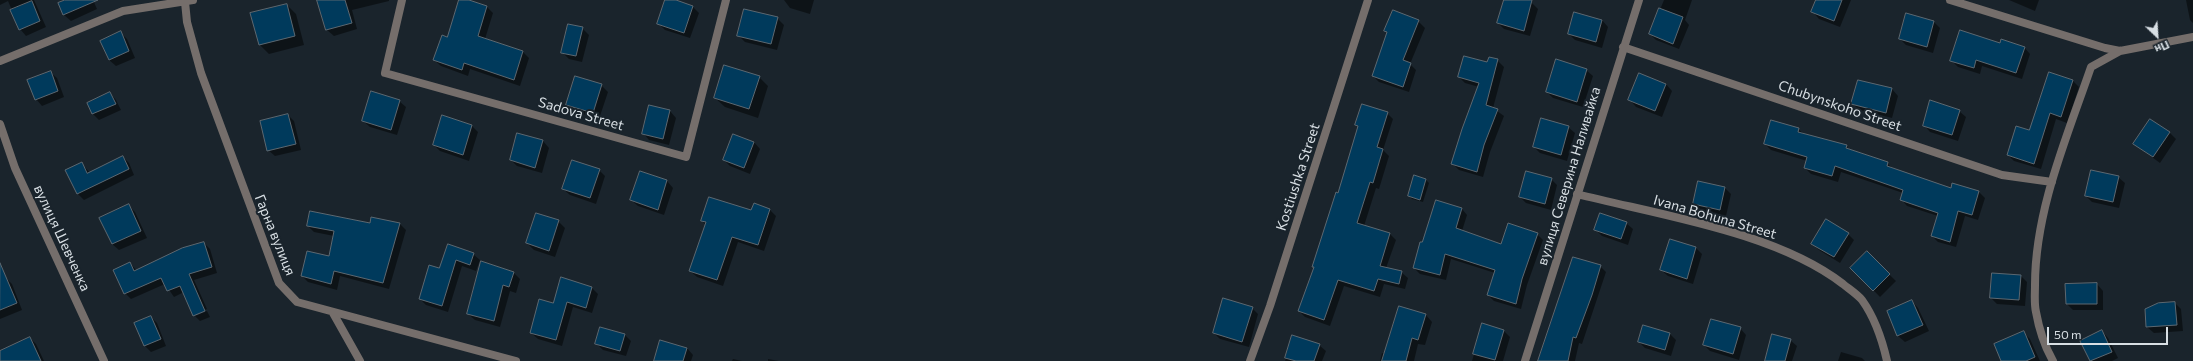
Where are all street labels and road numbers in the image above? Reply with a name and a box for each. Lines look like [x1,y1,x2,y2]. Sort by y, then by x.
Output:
street label: Chubynskoho Street [1776,77,1904,135]
street label: вулиця Северина Наливайка [1534,85,1604,267]
street label: Sadova Street [536,94,626,134]
street label: Kostiushka Street [1273,121,1323,233]
street label: вулиця Шевченка [30,182,94,294]
street label: Ivana Bohuna Street [1652,191,1778,243]
street label: Гарна вулиця [251,192,299,278]

